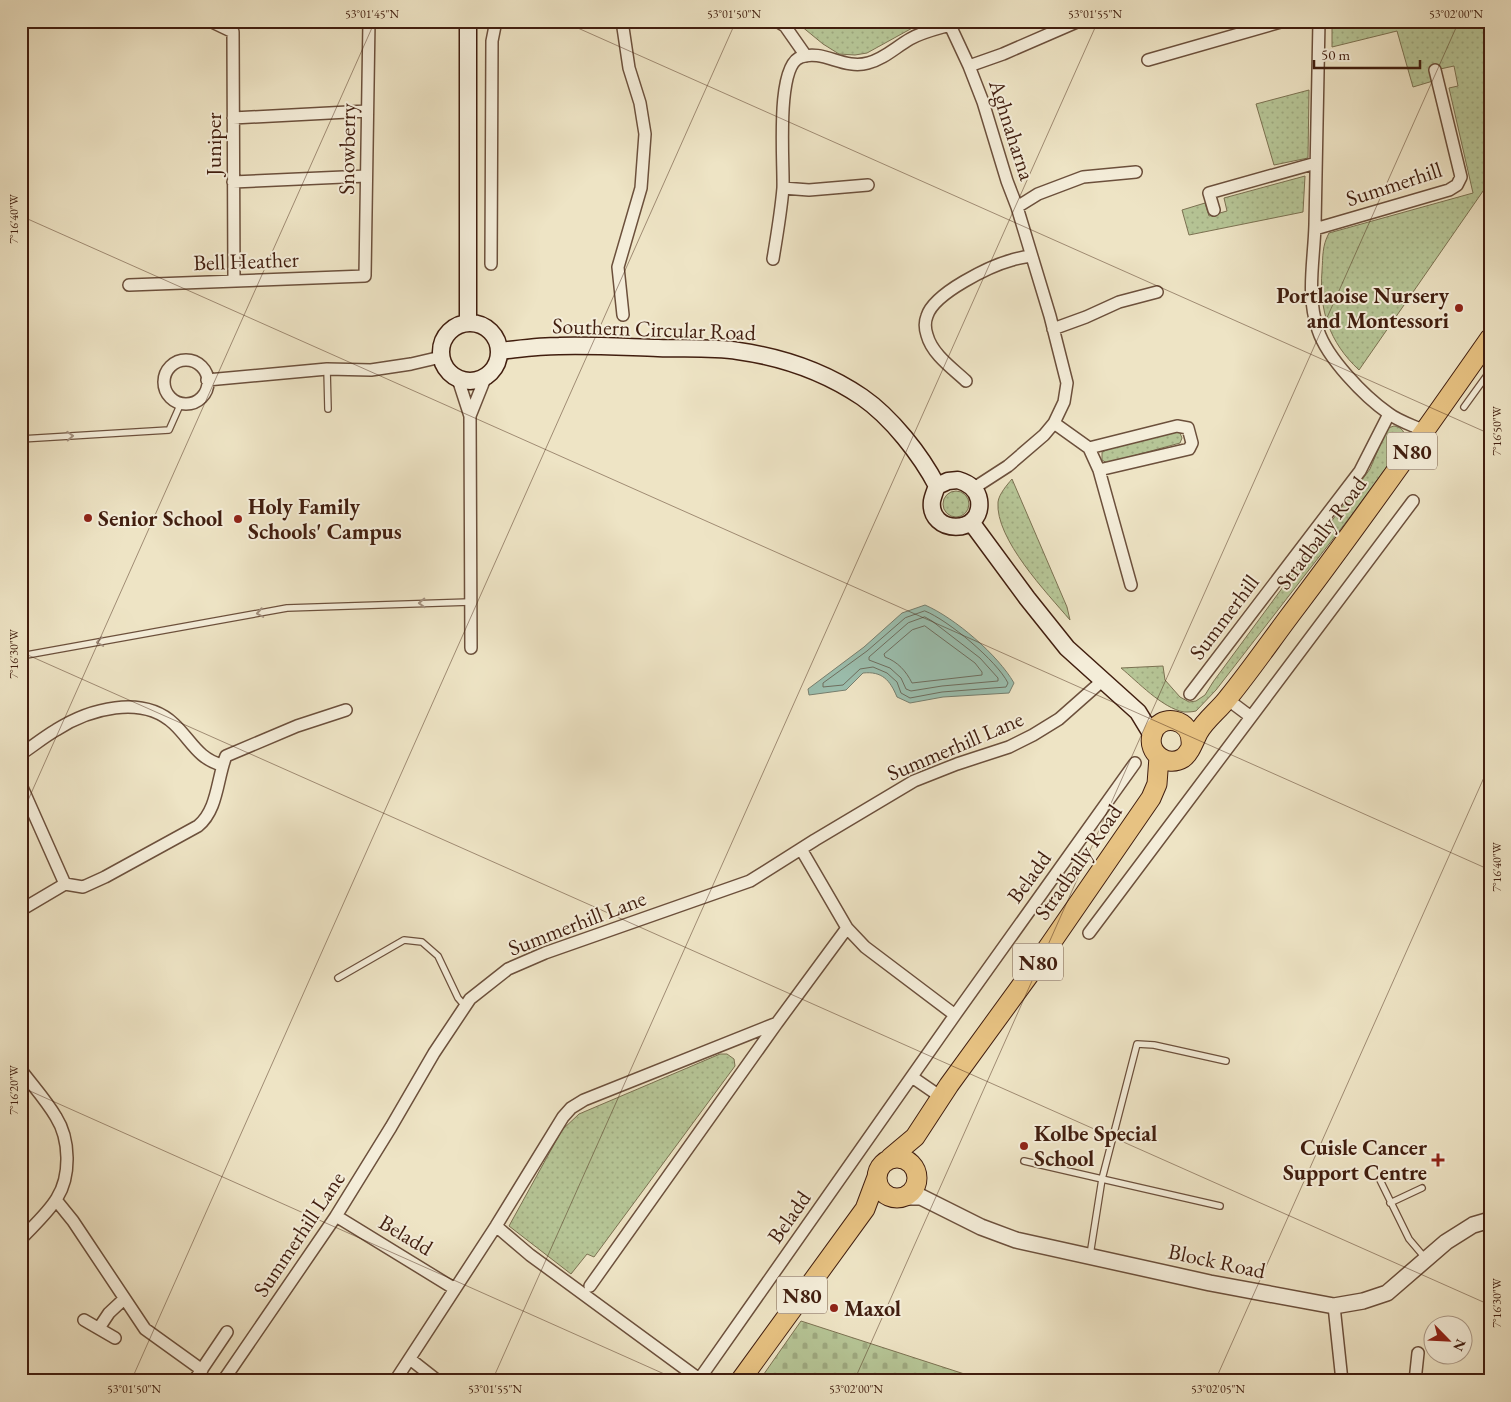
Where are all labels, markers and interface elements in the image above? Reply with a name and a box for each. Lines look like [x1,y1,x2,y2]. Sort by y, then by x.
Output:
text: 53°01'45"N [345,6,399,22]
text: 53°01'50"N [707,6,761,22]
text: 53°01'55"N [1068,6,1122,22]
text: 53°02'00"N [1429,6,1483,22]
scale bar [1314,38,1420,70]
text: 50 m [1321,45,1350,64]
street label: Aghnaharna [982,75,1042,184]
street label: Snowberry [332,103,362,195]
street label: Juniper [199,112,228,178]
street label: Summerhill [1342,155,1446,213]
text: 7°16'40"W [6,193,22,244]
street label: Bell Heather [193,245,300,277]
place label: Portlaoise Nursery and Montessori [1276,281,1450,335]
marker: Portlaoise Nursery and Montessori [1453,302,1465,314]
street label: Southern Circular Road [552,311,757,347]
text: 7°16'50"W [1489,405,1505,456]
one-way arrow [66,430,74,441]
road number: N80 [1387,432,1437,470]
street label: Stradbally Road [1269,470,1374,596]
place label: Holy Family Schools' Campus [248,492,402,546]
place label: Senior School [98,504,223,533]
marker: Senior School [82,512,94,524]
marker: Holy Family Schools' Campus [232,513,244,525]
street label: Summerhill [1183,569,1265,665]
one-way arrow [417,598,425,609]
one-way arrow [255,608,264,618]
text: 7°16'30"W [6,628,22,679]
one-way arrow [95,637,104,647]
street label: Summerhill Lane [882,704,1028,788]
street label: Stradbally Road [1027,798,1129,925]
text: 7°16'40"W [1489,841,1505,892]
street label: Beladd [1000,844,1058,909]
street label: Summerhill Lane [504,883,650,963]
road number: N80 [1013,944,1063,980]
text: 7°16'20"W [6,1064,22,1115]
place label: Kolbe Special School [1034,1119,1157,1173]
place label: Cuisle Cancer Support Centre [1283,1133,1428,1187]
marker: Kolbe Special School [1018,1140,1030,1152]
marker: Cuisle Cancer Support Centre [1431,1153,1445,1167]
street label: Summerhill Lane [246,1165,352,1302]
street label: Beladd [761,1184,818,1249]
street label: Beladd [374,1208,439,1263]
street label: Block Road [1166,1237,1269,1286]
road number: N80 [777,1276,827,1314]
text: 7°16'30"W [1489,1277,1505,1328]
place label: Maxol [844,1294,901,1323]
marker: Maxol [828,1302,840,1314]
north arrow [1424,1314,1474,1364]
text: N [1449,1336,1470,1355]
text: 53°01'50"N [107,1381,161,1397]
text: 53°01'55"N [468,1381,522,1397]
text: 53°02'00"N [829,1381,883,1397]
text: 53°02'05"N [1191,1381,1245,1397]

